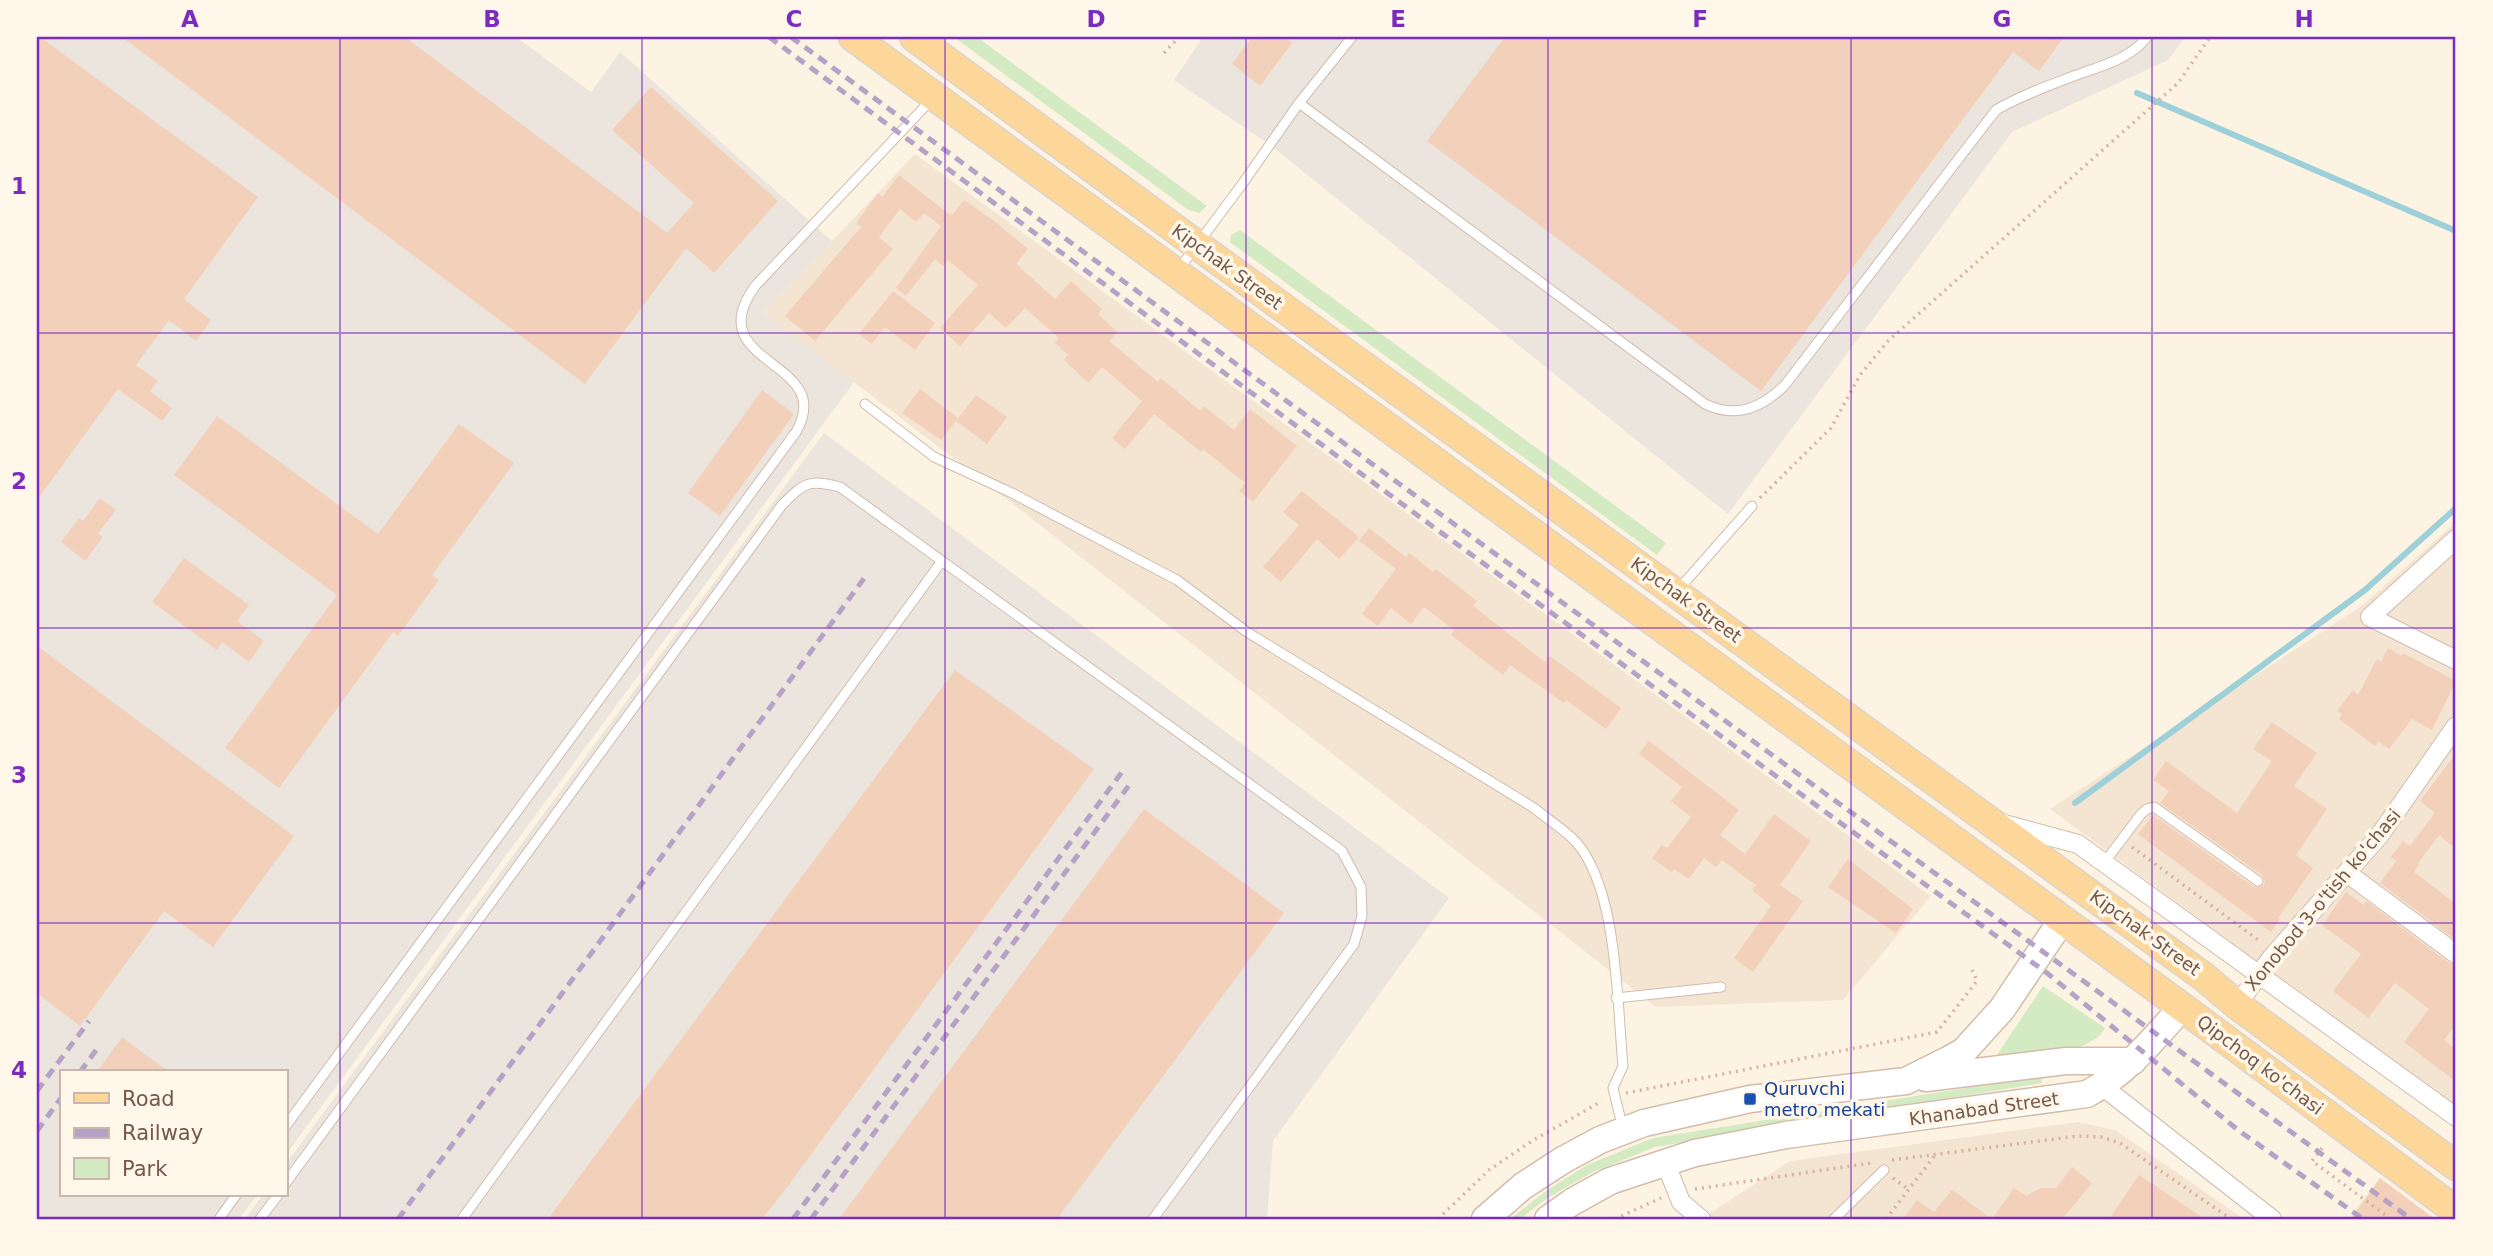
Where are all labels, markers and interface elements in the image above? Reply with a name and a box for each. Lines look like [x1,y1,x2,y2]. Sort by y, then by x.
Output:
text: A [181,6,199,32]
text: B [483,6,501,32]
text: C [786,6,802,32]
text: D [1086,6,1106,32]
text: E [1390,6,1406,32]
text: F [1692,6,1708,32]
text: G [1993,6,2011,32]
text: H [2294,6,2314,32]
text: 1 [11,173,27,199]
street label: Kipchak Street [1168,219,1287,314]
text: 2 [11,468,27,494]
street label: Kipchak Street [1627,552,1746,647]
text: 3 [11,762,27,788]
street label: Xonobod 3-o'tish ko'chasi [2240,805,2405,995]
street label: Kipchak Street [2086,885,2205,980]
street label: Qipchoq ko'chasi [2193,1010,2328,1119]
text: 4 [11,1057,27,1083]
legend [60,1070,287,1196]
place label: Quruvchi metro mekati [1764,1078,1885,1120]
text: Road [122,1087,175,1111]
street label: Khanabad Street [1908,1088,2060,1129]
marker: Quruvchi metro mekati [1742,1091,1758,1107]
text: Railway [122,1121,203,1145]
text: Park [122,1157,168,1181]

